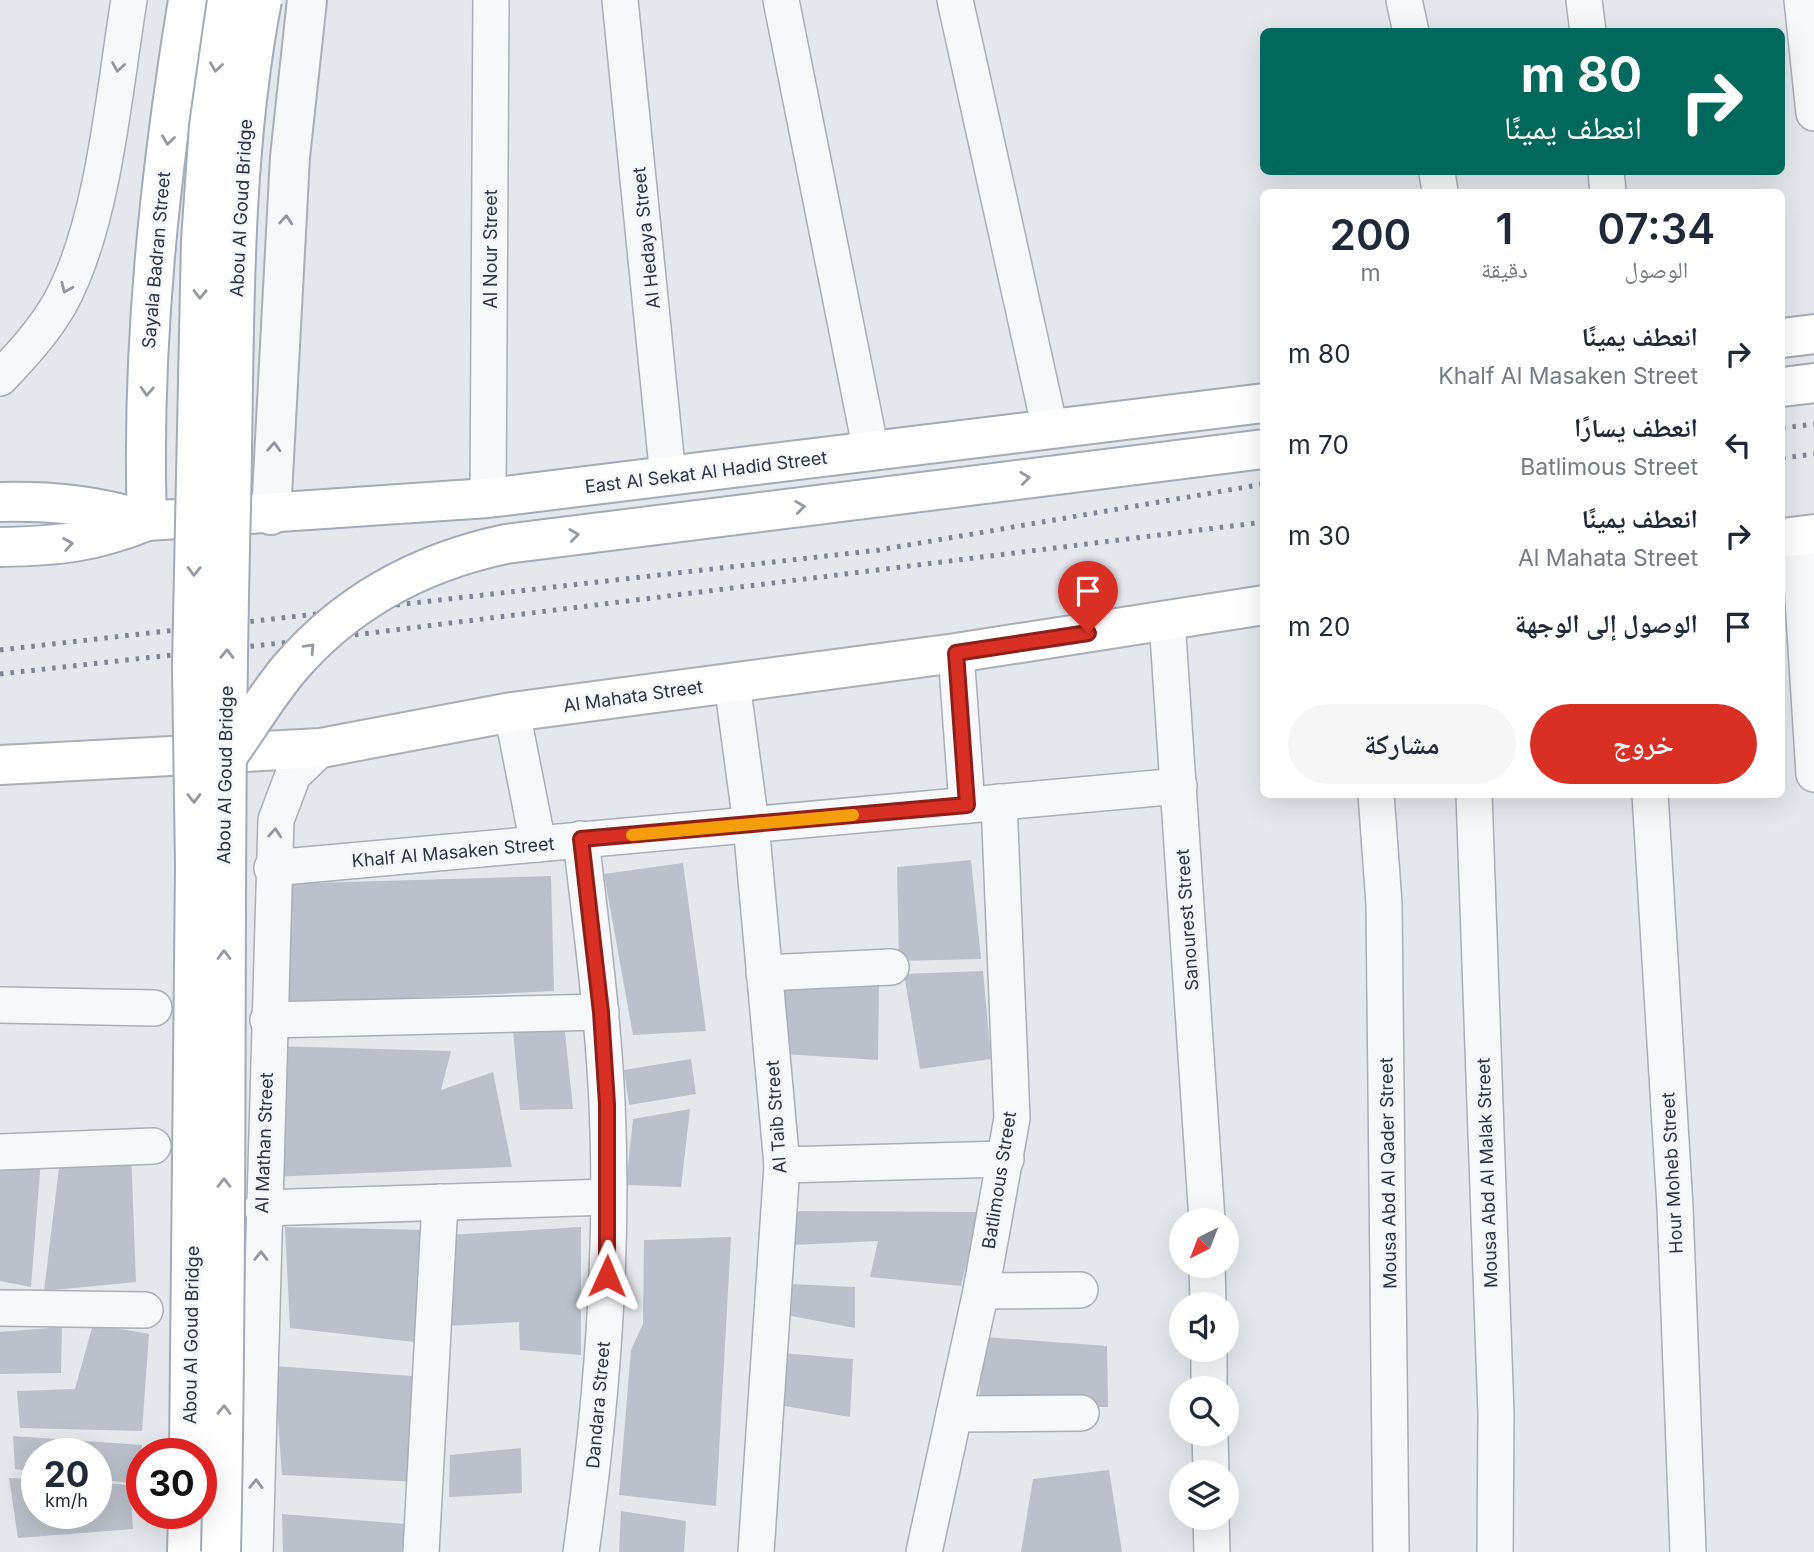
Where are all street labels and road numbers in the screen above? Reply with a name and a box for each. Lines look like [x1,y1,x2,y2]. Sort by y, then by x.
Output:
street label: Abou Al Goud Bridge [226,118,256,298]
street label: Al Hedaya Street [628,166,664,310]
street label: Sayala Badran Street [138,171,174,349]
street label: Al Nour Street [480,189,501,309]
street label: East Al Sekat Al Hadid Street [584,447,828,497]
street label: Al Mahata Street [562,676,704,716]
street label: Abou Al Goud Bridge [213,686,237,864]
street label: Khalf Al Masaken Street [351,833,555,871]
street label: Sanourest Street [1172,848,1202,992]
street label: Mousa Abd Al Qader Street [1375,1057,1401,1289]
street label: Mousa Abd Al Malak Street [1472,1057,1502,1288]
street label: Al Taib Street [762,1060,790,1174]
street label: Al Mathan Street [251,1072,277,1214]
street label: Hour Moheb Street [1657,1092,1687,1254]
street label: Batlimous Street [978,1110,1020,1250]
street label: Abou Al Goud Bridge [179,1246,203,1424]
street label: Dandara Street [582,1340,614,1469]

